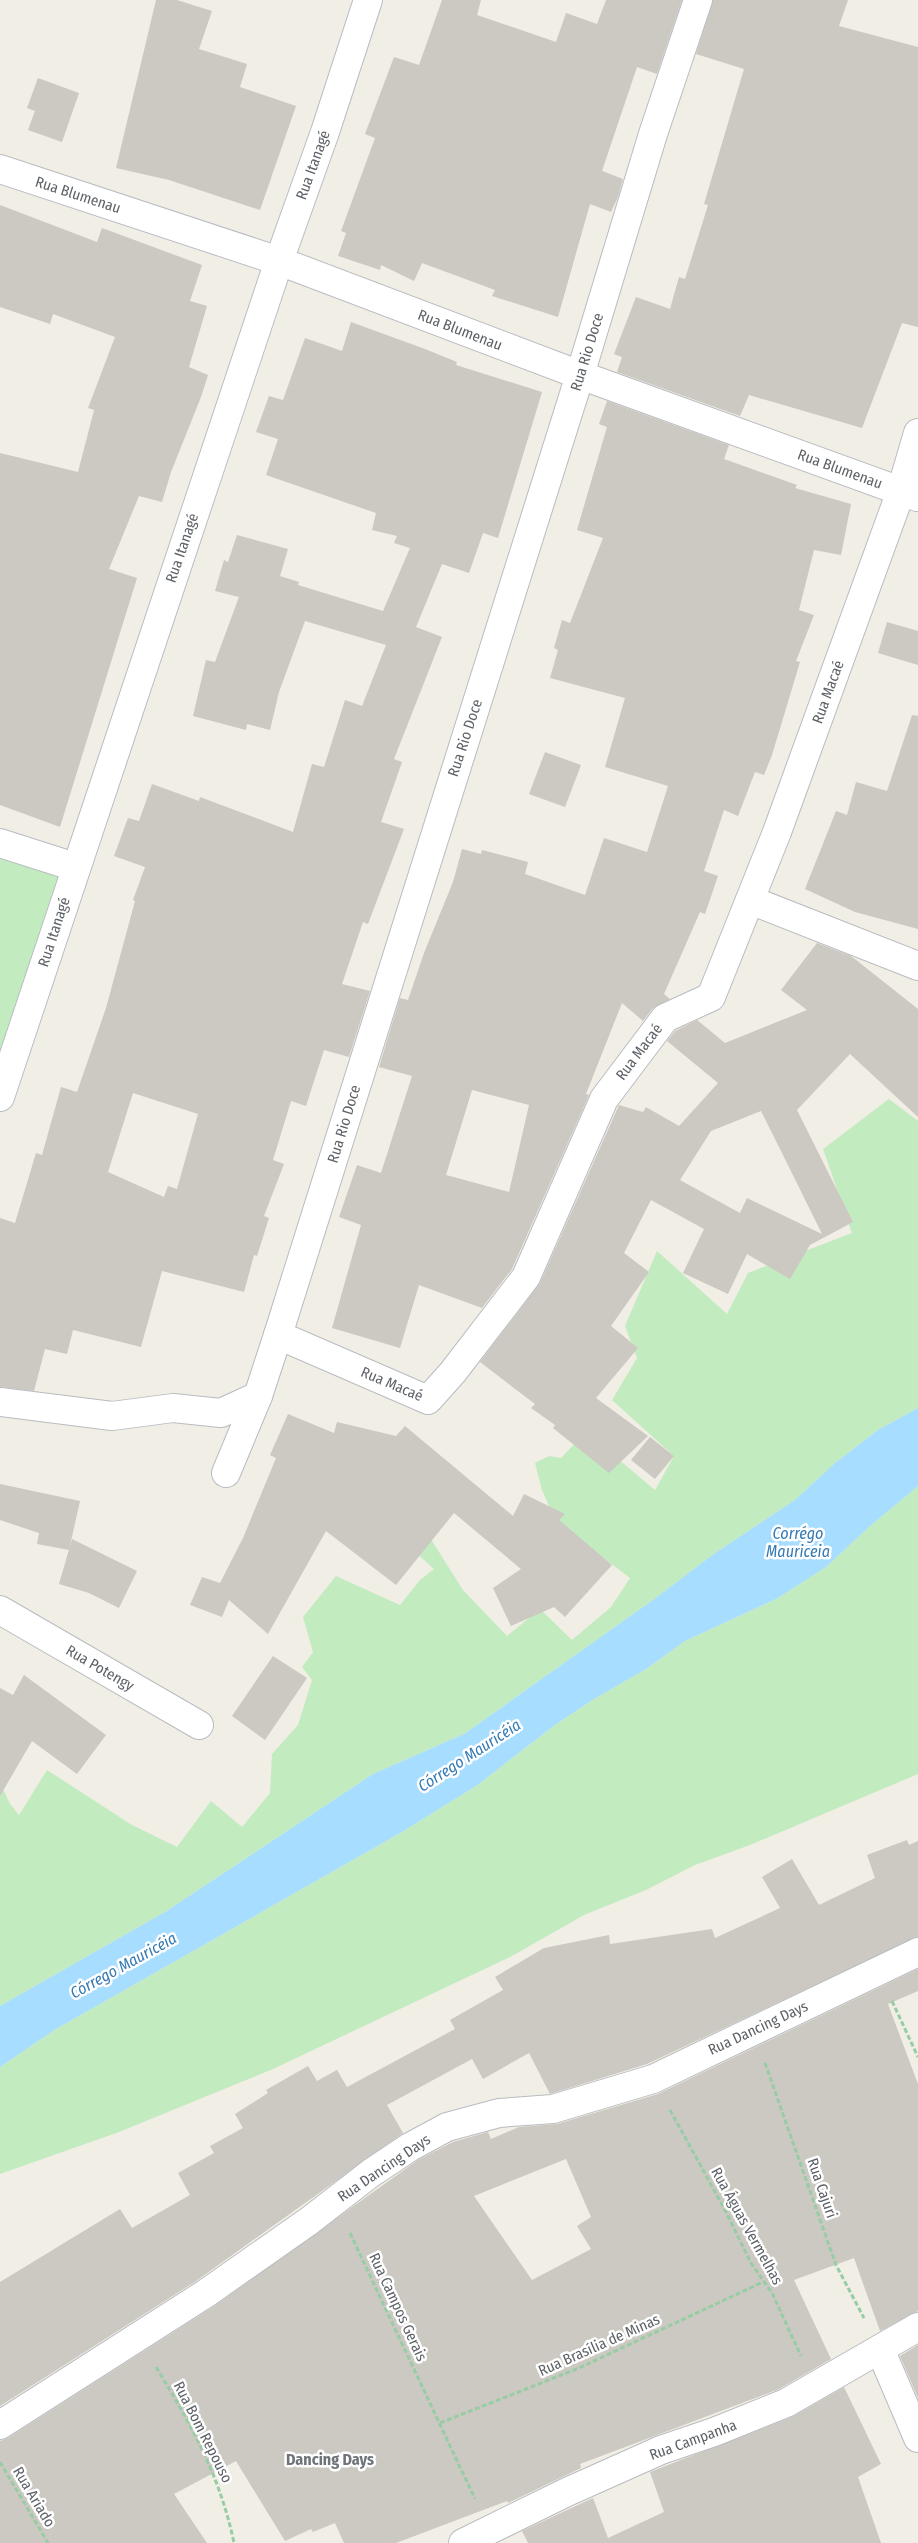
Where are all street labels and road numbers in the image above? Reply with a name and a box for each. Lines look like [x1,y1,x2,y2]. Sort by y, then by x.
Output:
street label: Rua Itanagé [292,128,334,202]
street label: Rua Blumenau [33,173,123,217]
street label: Rua Blumenau [415,306,505,354]
street label: Rua Rio Doce [567,311,607,393]
street label: Rua Blumenau [795,445,885,493]
street label: Rua Itanagé [162,511,202,585]
street label: Rua Macaé [808,658,848,726]
street label: Rua Rio Doce [444,697,486,779]
street label: Rua Itanagé [34,895,74,969]
street label: Rua Macaé [612,1020,666,1084]
street label: Rua Rio Doce [324,1083,364,1165]
street label: Rua Macaé [358,1363,426,1405]
street label: Rua Potengy [63,1641,138,1695]
street label: Rua Dancing Days [705,1997,811,2059]
street label: Rua Dancing Days [334,2130,434,2206]
street label: Rua Cajuri [803,2156,841,2220]
street label: Rua Águas Vermelhas [707,2164,787,2288]
street label: Rua Campos Gerais [365,2250,431,2364]
street label: Rua Brasília de Minas [535,2310,663,2380]
street label: Rua Bom Repouso [170,2378,236,2486]
street label: Rua Campanha [647,2416,739,2464]
street label: Rua Ariado [9,2464,59,2530]

